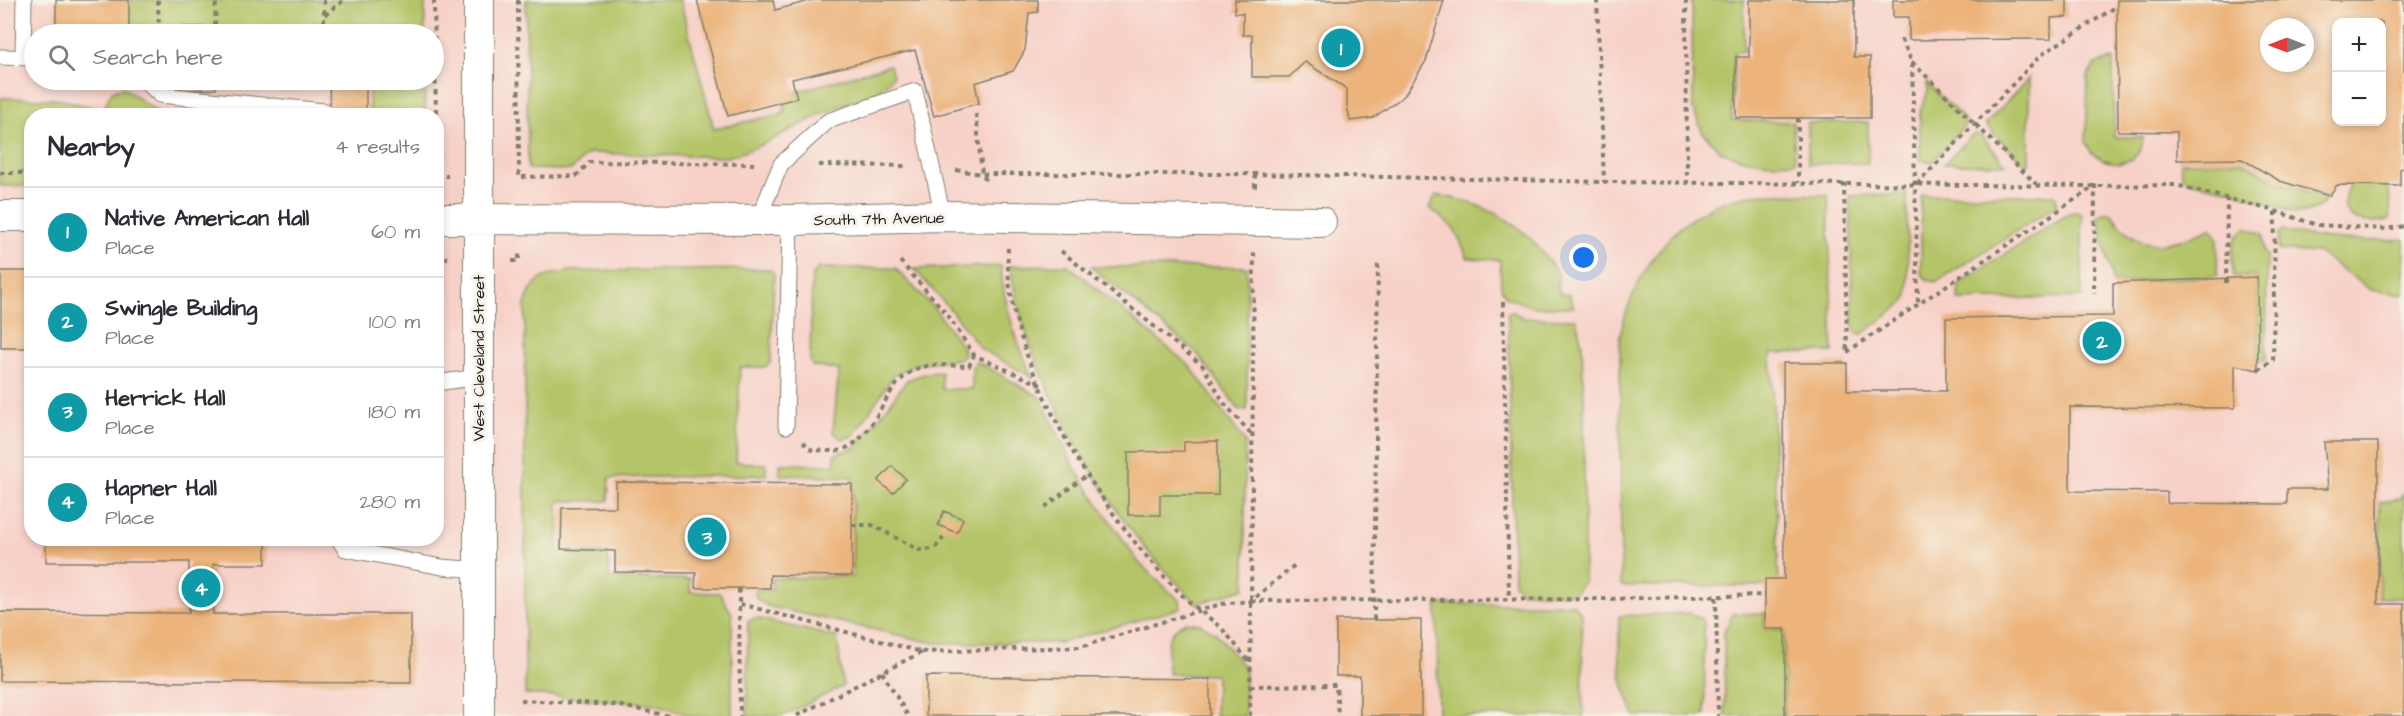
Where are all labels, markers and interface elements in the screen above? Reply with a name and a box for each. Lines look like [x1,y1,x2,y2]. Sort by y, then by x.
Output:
north arrow [2260,18,2314,72]
map controls [2332,18,2386,126]
button: + [2332,18,2386,72]
search box [24,24,444,90]
pin: 1 [1322,26,1360,70]
icon: search [45,41,78,74]
text: Search here [93,42,223,73]
button: − [2332,72,2386,126]
text: Nearby [48,129,135,165]
text: 4 results [335,133,420,161]
text: Native American Hall [105,203,309,234]
street label: South 7th Avenue [813,207,945,231]
text: 1 [66,218,69,246]
text: 60 m [371,218,420,246]
text: Place [105,234,155,262]
your location [1569,243,1598,272]
street label: West Cleveland Street [468,274,490,441]
text: Swingle Building [105,293,257,324]
text: 2 [62,308,73,336]
text: 100 m [369,308,420,336]
pin: 2 [2082,318,2122,364]
text: Place [105,324,155,352]
text: Herrick Hall [105,383,226,414]
text: 3 [62,398,73,426]
text: 180 m [368,398,420,426]
text: Place [105,414,155,442]
text: Hapner Hall [105,473,217,504]
text: 4 [61,488,74,516]
text: 280 m [359,488,420,516]
text: Place [105,504,155,532]
pin: 3 [688,514,726,560]
pin: 4 [182,566,220,610]

